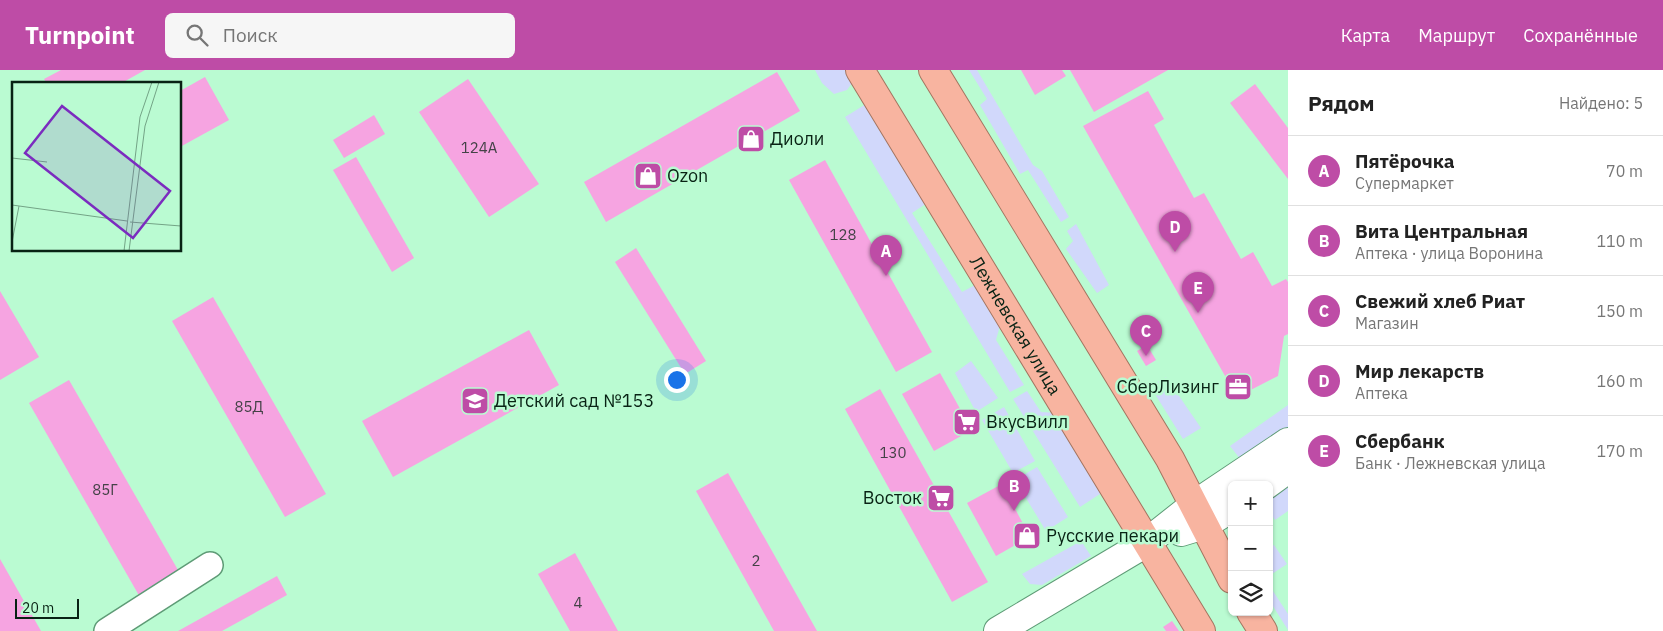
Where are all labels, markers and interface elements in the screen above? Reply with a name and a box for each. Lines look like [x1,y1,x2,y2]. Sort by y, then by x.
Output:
search box [165,13,515,58]
text: Turnpoint [25,19,135,51]
icon: search [183,21,211,49]
text: Поиск [223,23,278,47]
text: Карта [1341,24,1390,47]
text: Маршрут [1418,24,1495,47]
text: Сохранённые [1523,24,1638,47]
inset map [12,82,181,251]
text: Рядом [1308,89,1375,117]
text: Найдено: 5 [1559,93,1643,113]
shop icon: Диоли [736,124,766,154]
place label: Диоли [770,127,824,150]
house number: 124А [461,138,498,157]
text: Пятёрочка [1355,149,1455,173]
shop icon: Ozon [633,161,663,191]
text: A [1319,161,1329,181]
text: 70 m [1606,161,1643,181]
place label: Ozon [667,164,708,187]
text: Супермаркет [1355,173,1454,193]
pin: D [1159,211,1191,252]
text: Вита Центральная [1355,219,1528,243]
house number: 128 [829,225,857,244]
text: B [1319,231,1329,251]
text: 110 m [1596,231,1643,251]
pin: A [870,235,902,276]
text: Аптека · улица Воронина [1355,243,1543,263]
street label: Лежневская улица [965,252,1067,399]
pin: E [1182,272,1214,313]
text: Свежий хлеб Риат [1355,289,1525,313]
text: C [1319,301,1329,321]
text: 150 m [1596,301,1643,321]
text: Магазин [1355,313,1419,333]
pin: C [1130,315,1162,356]
text: Мир лекарств [1355,359,1484,383]
your location [664,367,690,393]
text: D [1318,371,1330,391]
text: 160 m [1596,371,1643,391]
office icon: СберЛизинг [1223,372,1253,402]
place label: СберЛизинг [1116,375,1219,398]
text: Аптека [1355,383,1408,403]
school or university icon: Детский сад №153 [460,386,490,416]
place label: Детский сад №153 [494,389,654,412]
house number: 85Д [235,397,264,416]
supermarket icon: ВкусВилл [952,407,982,437]
place label: ВкусВилл [986,410,1068,433]
text: Сбербанк [1355,429,1445,453]
text: E [1319,441,1329,461]
text: 170 m [1596,441,1643,461]
house number: 130 [879,443,907,462]
text: Банк · Лежневская улица [1355,453,1546,473]
pin: B [998,470,1030,511]
house number: 85Г [92,480,118,499]
map controls [1228,481,1273,616]
button: + [1228,481,1273,526]
supermarket icon: Восток [926,483,956,513]
place label: Восток [863,486,922,509]
shop icon: Русские пекари [1012,521,1042,551]
place label: Русские пекари [1046,524,1179,547]
button: − [1228,526,1273,571]
house number: 2 [751,551,761,570]
button: layers [1228,571,1273,616]
house number: 4 [573,593,583,612]
scale bar [15,596,79,619]
text: 20 m [22,599,54,617]

